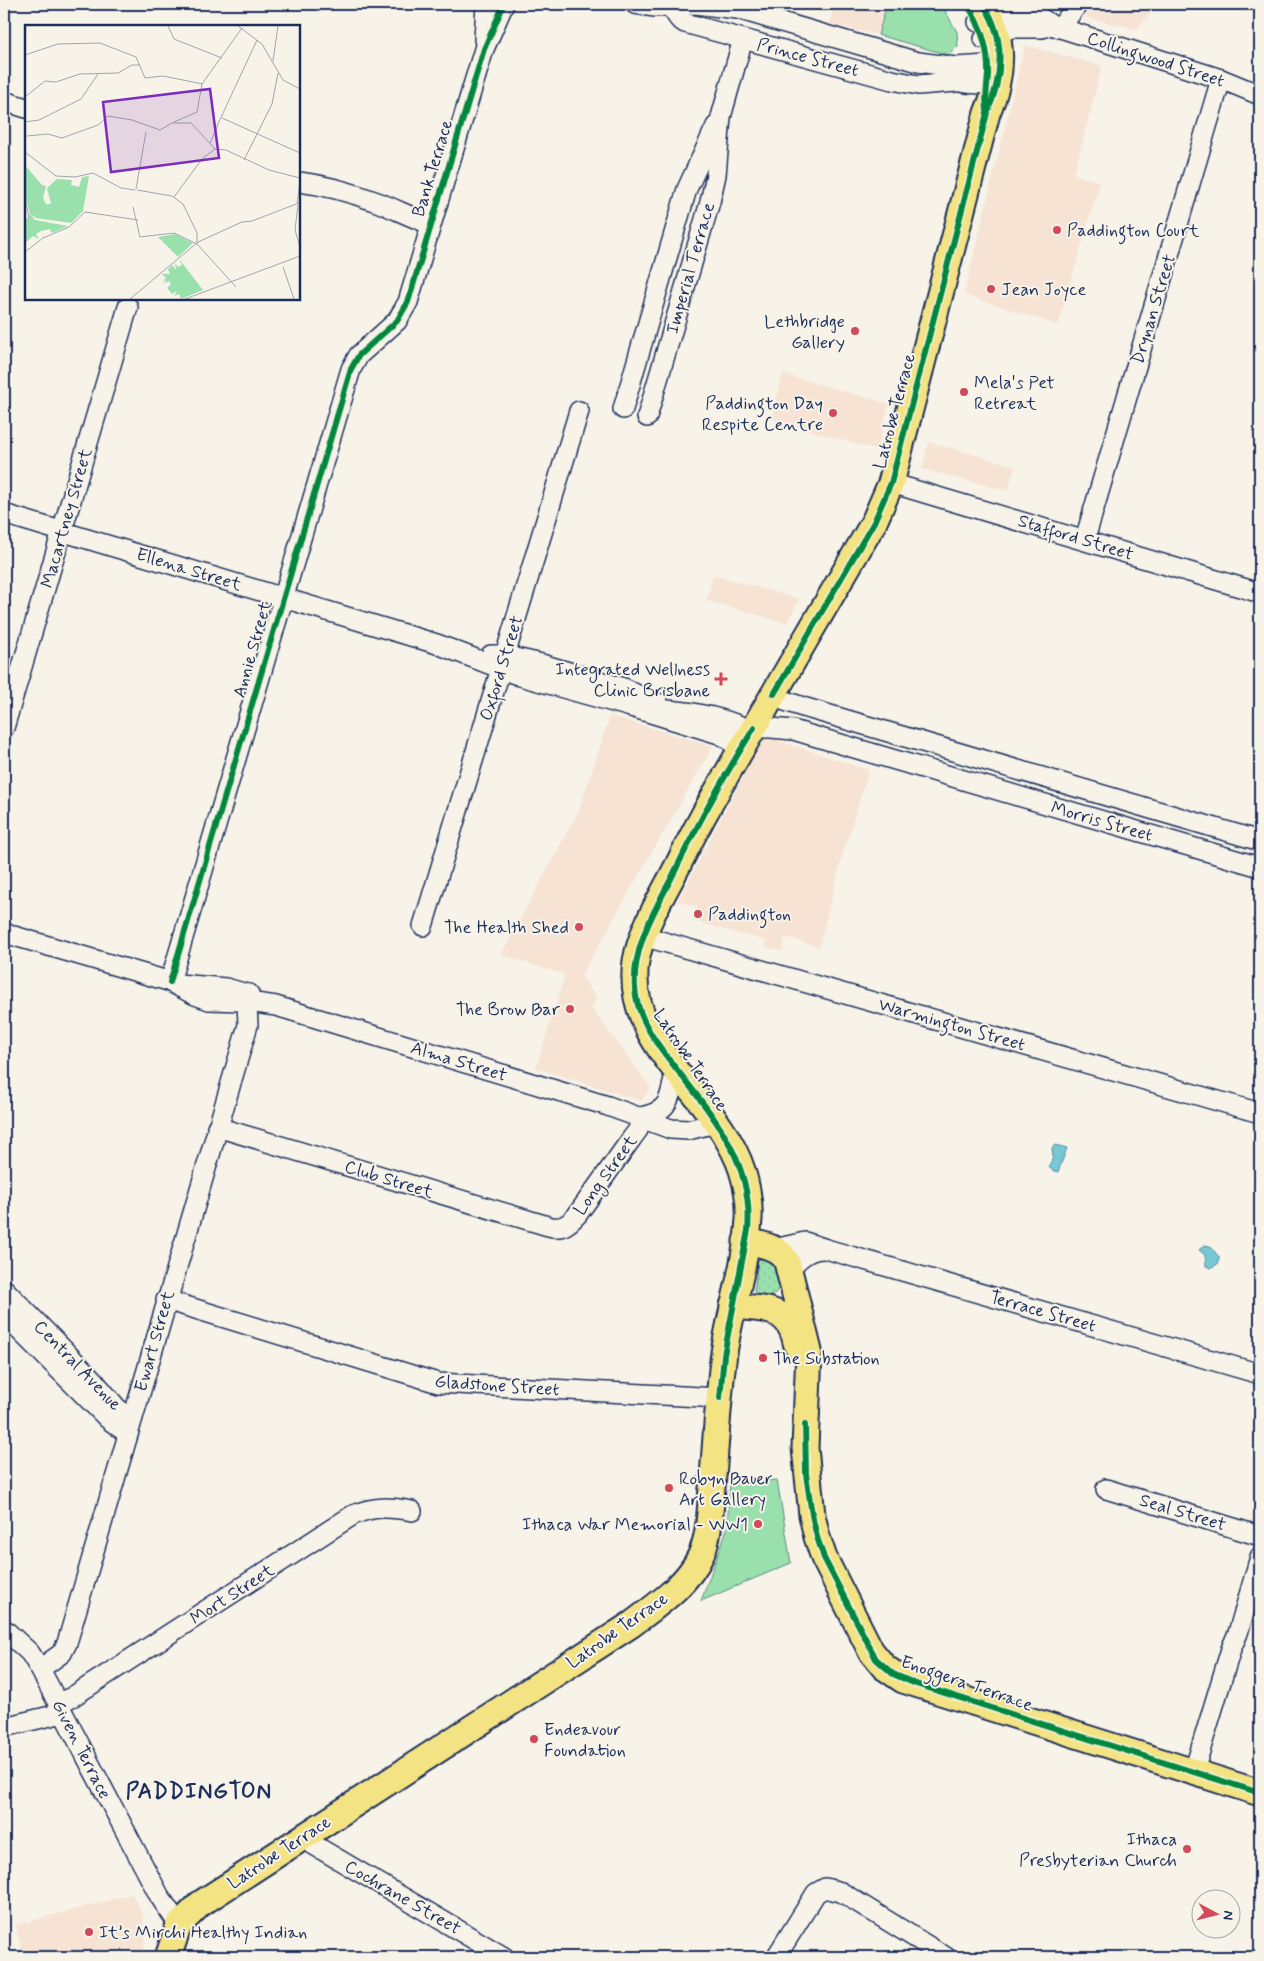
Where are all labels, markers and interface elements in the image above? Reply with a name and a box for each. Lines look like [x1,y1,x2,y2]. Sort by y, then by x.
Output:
inset map [25,25,300,300]
street label: Collingwood Street [1083,26,1228,95]
street label: Prince Street [754,33,862,83]
street label: Bank Terrace [407,117,459,220]
street label: Imperial Terrace [661,200,721,337]
place label: Paddington Court [1067,219,1200,245]
marker: Paddington Court [1051,224,1063,236]
street label: Drynan Street [1126,251,1182,367]
place label: Jean Joyce [1001,278,1087,302]
marker: Jean Joyce [985,283,997,295]
place label: Lethbridge Gallery [764,310,845,355]
marker: Lethbridge Gallery [849,325,861,337]
street label: Latrobe Terrace [868,351,922,472]
place label: Mela's Pet Retreat [974,371,1055,416]
marker: Mela's Pet Retreat [958,386,970,398]
place label: Paddington Day Respite Centre [702,392,823,437]
marker: Paddington Day Respite Centre [827,407,839,419]
street label: Macartney Street [36,445,99,591]
street label: Stafford Street [1014,509,1136,569]
street label: Ellena Street [133,543,245,597]
street label: Annie Street [228,597,278,701]
street label: Oxford Street [475,613,531,724]
place label: Integrated Wellness Clinic Brisbane [555,658,710,703]
marker: Integrated Wellness Clinic Brisbane [714,672,728,686]
street label: Morris Street [1048,796,1156,848]
place label: Paddington [708,903,791,929]
marker: Paddington [692,908,704,920]
place label: The Health Shed [444,916,569,940]
marker: The Health Shed [573,921,585,933]
street label: Warmington Street [875,993,1028,1059]
place label: The Brow Bar [456,998,561,1022]
marker: The Brow Bar [564,1003,576,1015]
street label: Latrobe Terrace [647,1005,733,1117]
street label: Alma Street [408,1036,510,1088]
street label: Long Street [568,1130,644,1221]
street label: Club Street [341,1155,436,1205]
street label: Terrace Street [987,1285,1099,1339]
street label: Ewart Street [129,1288,181,1395]
street label: Central Avenue [28,1315,127,1416]
place label: The Substation [773,1347,880,1371]
marker: The Substation [757,1352,769,1364]
street label: Gladstone Street [434,1370,560,1402]
place label: Robyn Bauer Art Gallery [679,1467,773,1512]
marker: Robyn Bauer Art Gallery [663,1482,675,1494]
street label: Seal Street [1136,1488,1229,1537]
place label: Ithaca War Memorial - WW1 [522,1513,748,1537]
marker: Ithaca War Memorial - WW1 [752,1518,764,1530]
street label: Mort Street [186,1558,280,1631]
street label: Latrobe Terrace [562,1587,673,1675]
street label: Enoggera Terrace [897,1650,1036,1720]
street label: Given Terrace [46,1696,116,1803]
place label: Endeavour Foundation [544,1718,626,1763]
marker: Endeavour Foundation [528,1733,540,1745]
district label: PADDINGTON [126,1778,272,1806]
street label: Latrobe Terrace [223,1810,336,1895]
place label: Ithaca Presbyterian Church [1019,1828,1177,1873]
marker: Ithaca Presbyterian Church [1181,1843,1193,1855]
street label: Cochrane Street [340,1855,465,1941]
north arrow [1192,1888,1242,1938]
text: N [1218,1910,1237,1921]
place label: It’s Mirchi Healthy Indian [99,1921,307,1945]
marker: It’s Mirchi Healthy Indian [83,1926,95,1938]

